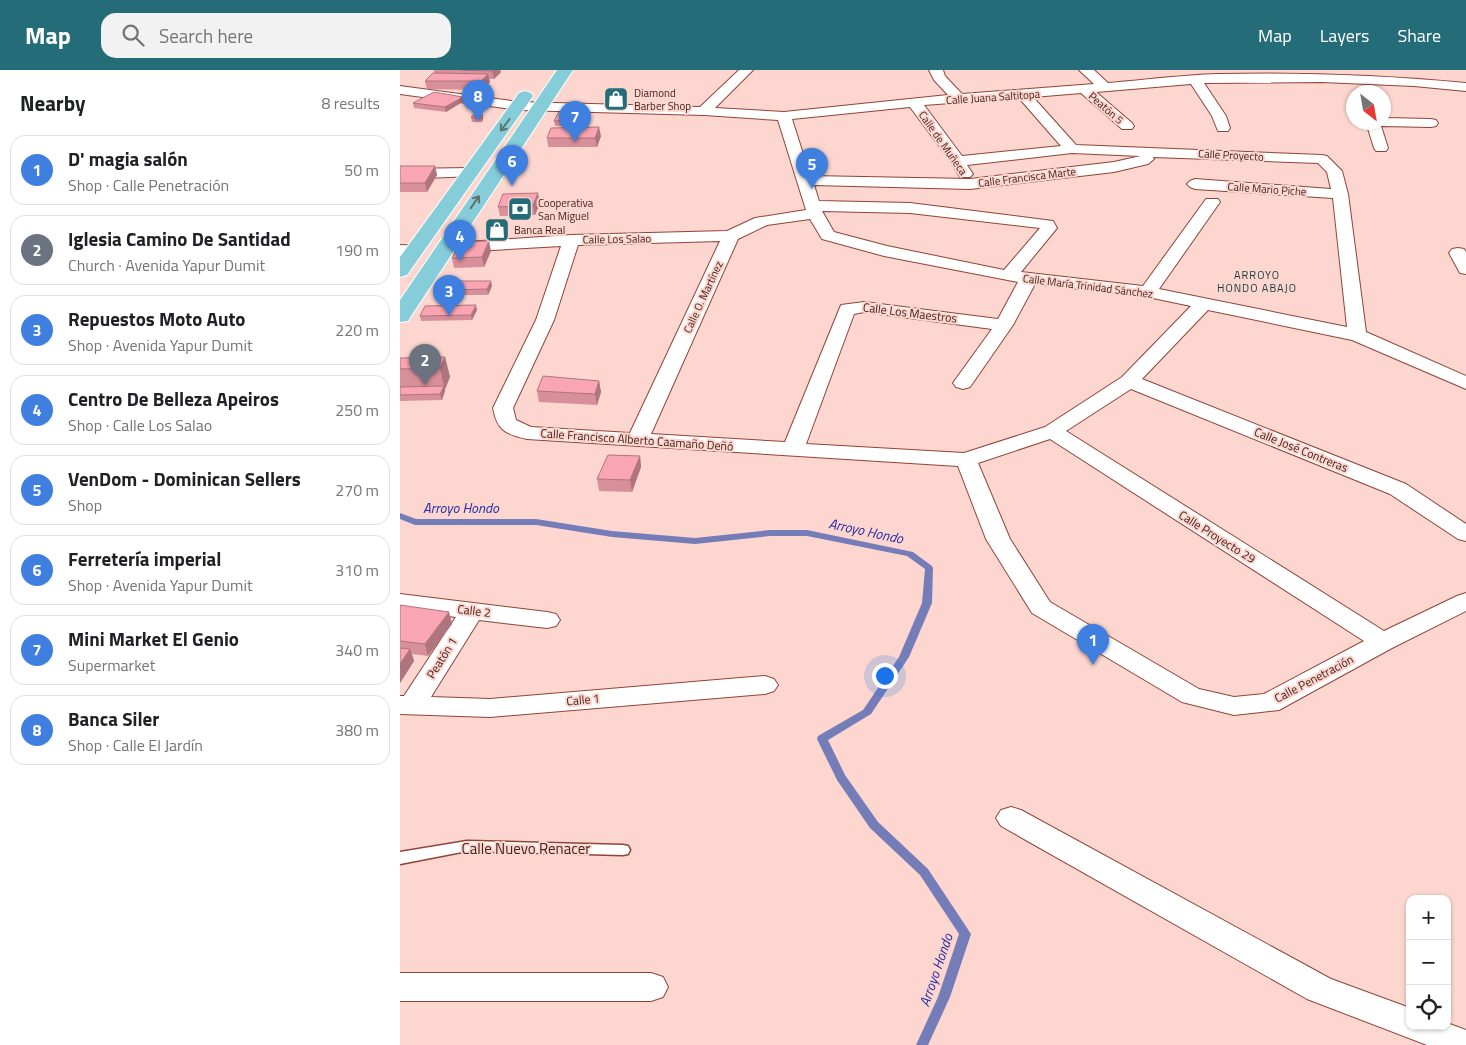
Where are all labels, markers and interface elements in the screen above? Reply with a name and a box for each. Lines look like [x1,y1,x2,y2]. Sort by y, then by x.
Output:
search box [101,13,451,58]
text: Map [25,17,71,53]
icon: search [119,21,147,49]
text: Search here [159,21,253,50]
text: Map [1258,22,1292,49]
text: Layers [1320,22,1369,49]
text: Share [1397,22,1441,49]
pin: 8 [462,80,494,121]
place label: Diamond Barber Shop [634,85,691,114]
north arrow [1346,85,1391,130]
shop icon: Diamond Barber Shop [603,86,629,112]
street label: Calle Juana Saltitopa [945,86,1041,108]
text: Nearby [20,87,85,119]
street label: Peatón 5 [1085,88,1127,128]
text: 8 results [321,91,380,115]
pin: 7 [559,101,591,142]
street label: Calle de Muñeca [915,108,971,179]
one-way arrow [500,118,511,131]
text: D' magia salón [68,144,188,173]
pin: 6 [496,145,528,186]
street label: Calle Proyecto [1198,145,1264,165]
pin: 5 [796,148,828,189]
text: 1 [33,158,41,182]
text: 50 m [344,158,379,182]
street label: Calle Francisca Marte [977,163,1077,191]
text: Shop · Calle Penetración [68,173,229,197]
street label: Calle Mario Piche [1227,178,1307,200]
place label: Cooperativa San Miguel [538,195,594,224]
one-way arrow [470,196,480,210]
bank icon: Cooperativa San Miguel [507,196,533,222]
shop icon: Banca Real [484,217,510,243]
pin: 4 [444,220,476,261]
place label: Banca Real [514,222,565,238]
text: Iglesia Camino De Santidad [68,224,291,253]
street label: Calle Los Salao [583,230,652,248]
text: 2 [33,238,41,262]
text: 190 m [335,238,379,262]
text: Church · Avenida Yapur Dumit [68,253,265,277]
street label: Calle O. Martínez [679,258,727,336]
district label: ARROYO HONDO ABAJO [1217,267,1297,296]
street label: Calle María Trinidad Sánchez [1022,270,1154,302]
pin: 3 [433,275,465,316]
street label: Calle Los Maestros [862,297,959,328]
text: Repuestos Moto Auto [68,304,245,333]
text: 3 [33,318,41,342]
text: 220 m [335,318,379,342]
text: Shop · Avenida Yapur Dumit [68,333,253,357]
pin: 2 [409,344,441,385]
text: Centro De Belleza Apeiros [68,384,279,413]
text: 4 [33,398,41,422]
text: 250 m [335,398,379,422]
text: Shop · Calle Los Salao [68,413,212,437]
street label: Calle José Contreras [1251,422,1351,477]
street label: Calle Francisco Alberto Caamaño Deñó [540,423,734,456]
text: VenDom - Dominican Sellers [68,464,301,493]
text: 5 [33,478,41,502]
text: 270 m [335,478,379,502]
text: Shop [68,493,102,517]
water label: Arroyo Hondo [423,497,500,518]
street label: Calle Proyecto 29 [1175,505,1260,568]
water label: Arroyo Hondo [827,512,906,549]
text: Ferretería imperial [68,544,221,573]
text: 6 [33,558,41,582]
text: 310 m [335,558,379,582]
text: Shop · Avenida Yapur Dumit [68,573,253,597]
street label: Calle 2 [456,599,492,622]
text: Mini Market El Genio [68,624,239,653]
pin: 1 [1077,624,1109,665]
street label: Peatón 1 [421,633,462,682]
text: 7 [33,638,41,662]
text: 340 m [335,638,379,662]
street label: Calle Penetración [1271,650,1357,707]
text: Supermarket [68,653,155,677]
your location [872,663,898,689]
street label: Calle 1 [565,689,600,710]
text: Banca Siler [68,704,159,733]
text: 8 [33,718,41,742]
text: 380 m [335,718,379,742]
text: Shop · Calle El Jardín [68,733,203,757]
street label: Calle Nuevo Renacer [462,837,590,860]
map controls [1406,895,1451,1030]
button: + [1406,895,1451,940]
water label: Arroyo Hondo [913,930,958,1009]
button: − [1406,940,1451,985]
button: locate [1406,985,1451,1030]

